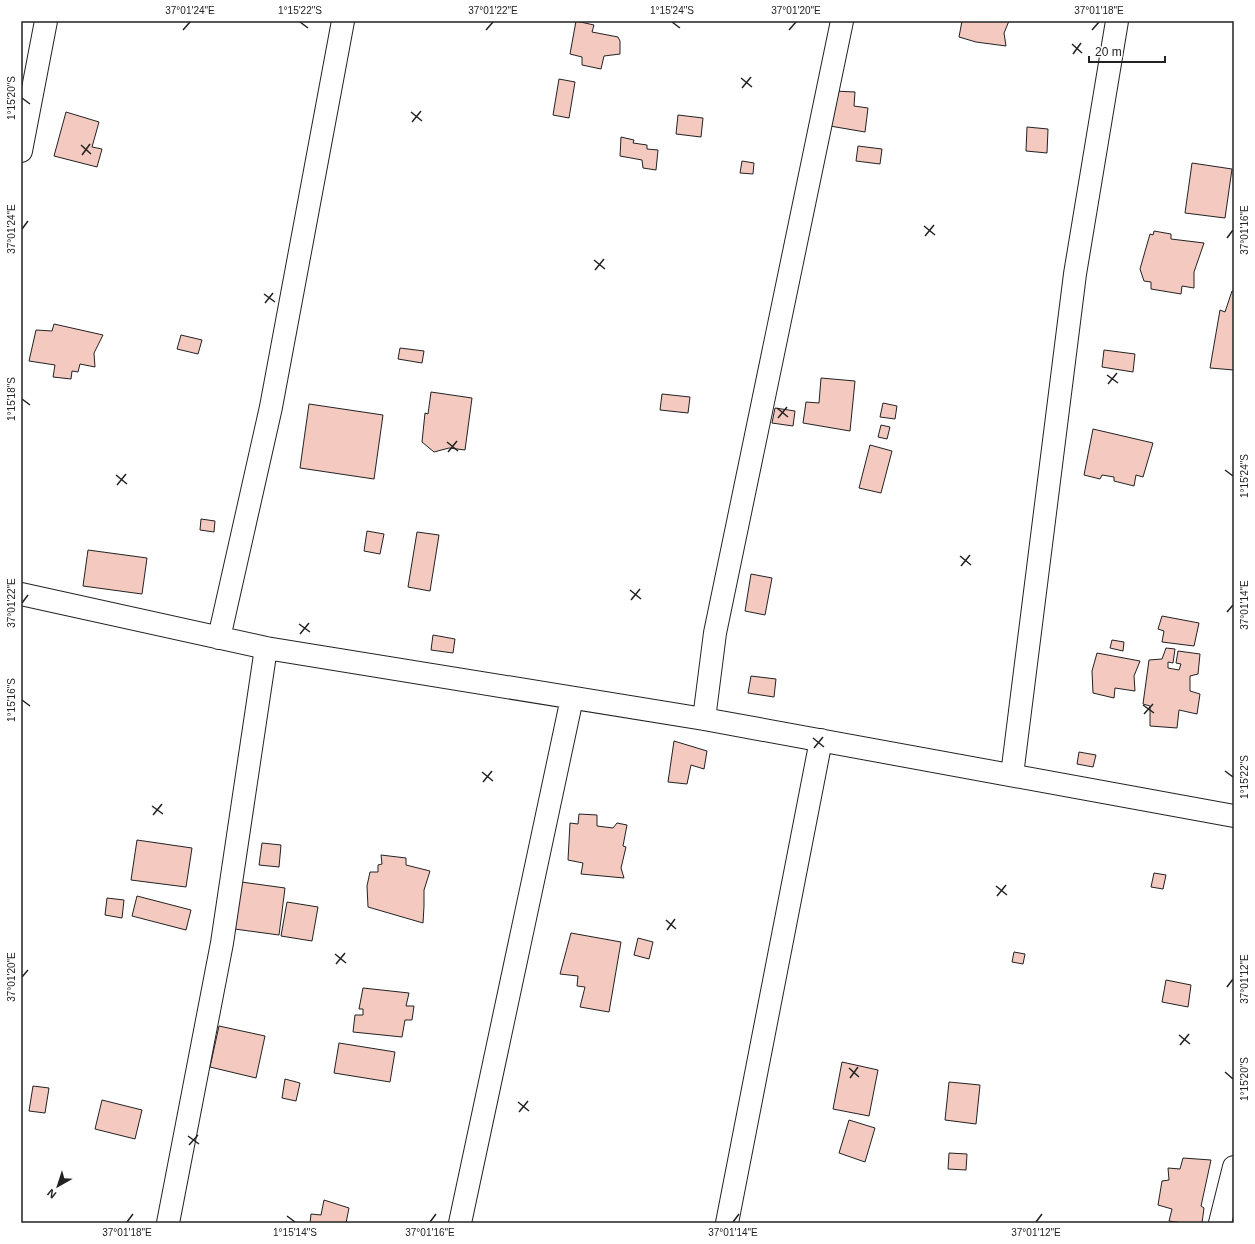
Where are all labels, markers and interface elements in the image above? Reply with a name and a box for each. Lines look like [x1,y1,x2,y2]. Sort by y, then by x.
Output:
text: 37°01'24"E [165,5,215,16]
text: 1°15'22"S [278,5,322,16]
text: 37°01'22"E [468,5,518,16]
text: 1°15'24"S [650,5,694,16]
text: 37°01'20"E [771,5,821,16]
text: 37°01'18"E [1074,5,1124,16]
scale bar [1089,38,1165,64]
text: 20 m [1095,45,1122,59]
text: 1°15'20"S [6,76,17,120]
text: 37°01'24"E [6,204,17,254]
text: 37°01'16"E [1239,205,1250,255]
text: 1°15'18"S [6,377,17,421]
text: 1°15'24"S [1239,454,1250,498]
text: 37°01'22"E [6,578,17,628]
text: 37°01'14"E [1239,580,1250,630]
text: 1°15'16"S [6,678,17,722]
text: 1°15'22"S [1239,755,1250,799]
text: 37°01'20"E [6,952,17,1002]
text: 37°01'12"E [1239,954,1250,1004]
text: 1°15'20"S [1239,1057,1250,1101]
north arrow [38,1166,78,1206]
text: N [45,1187,59,1201]
text: 37°01'18"E [102,1227,152,1238]
text: 1°15'14"S [273,1227,317,1238]
text: 37°01'16"E [405,1227,455,1238]
text: 37°01'14"E [708,1227,758,1238]
text: 37°01'12"E [1011,1227,1061,1238]

